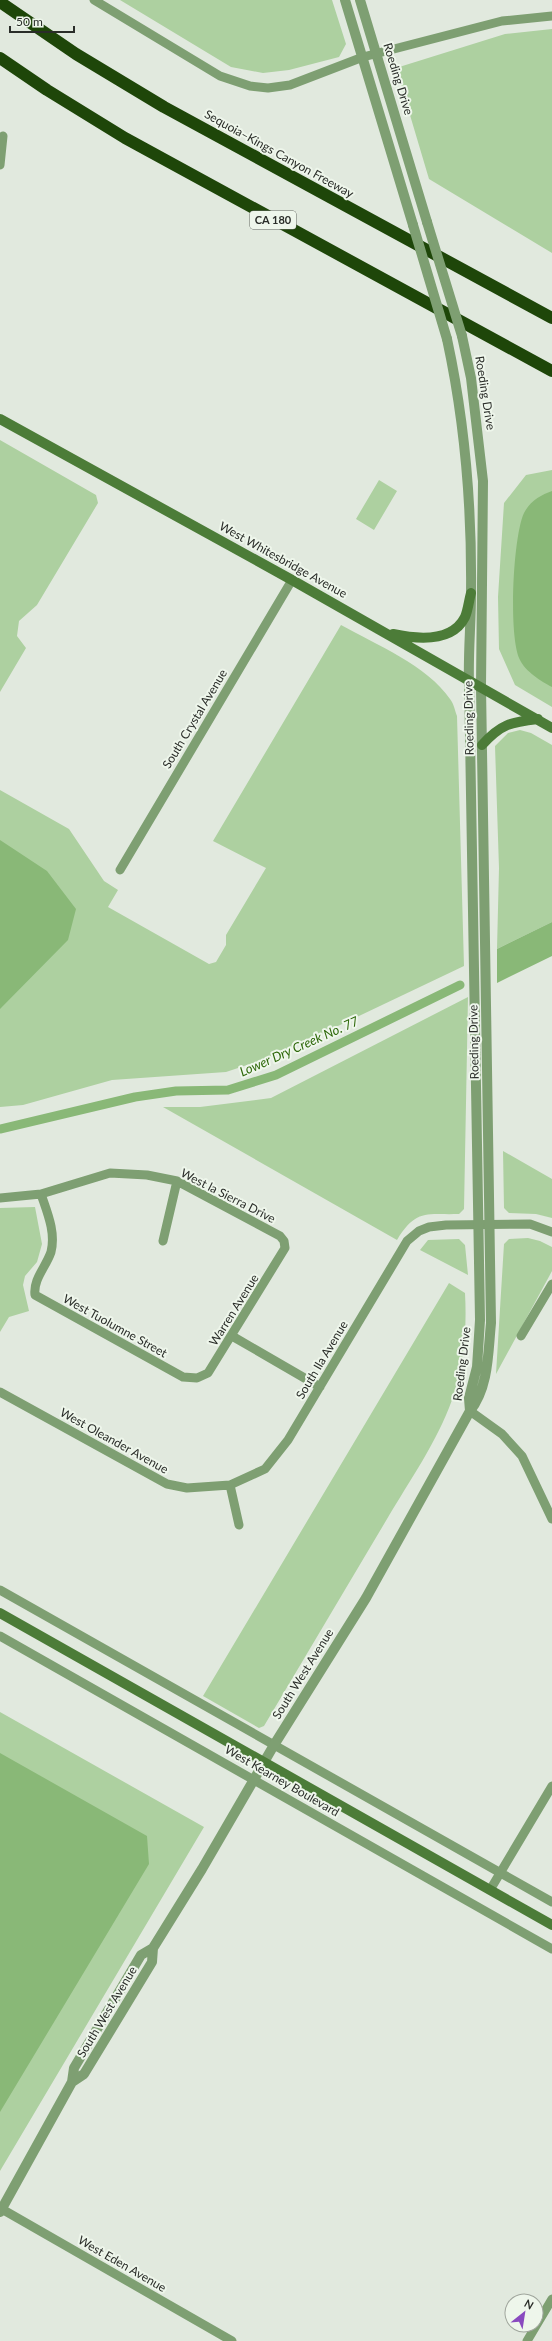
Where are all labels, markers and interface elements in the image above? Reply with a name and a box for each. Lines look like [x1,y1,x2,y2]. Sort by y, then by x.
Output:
scale bar [10,8,74,34]
text: 50 m [16,14,43,29]
street label: Roeding Drive [380,41,417,117]
street label: Sequoia–Kings Canyon Freeway [202,106,357,201]
road number: CA 180 [250,211,296,229]
street label: Roeding Drive [472,355,499,431]
street label: West Whitesbridge Avenue [217,518,350,601]
street label: South Crystal Avenue [159,666,230,771]
street label: Roeding Drive [460,681,477,755]
street label: Roeding Drive [465,1005,482,1079]
water label: Lower Dry Creek No. 77 [237,1012,361,1079]
street label: West la Sierra Drive [178,1165,278,1226]
street label: Warren Avenue [206,1271,262,1348]
street label: West Tuolumne Street [61,1291,171,1361]
street label: South Ila Avenue [292,1318,351,1402]
street label: Roeding Drive [450,1326,473,1402]
street label: West Oleander Avenue [57,1405,171,1477]
street label: South West Avenue [269,1626,336,1722]
street label: West Kearney Boulevard [222,1742,342,1819]
street label: South West Avenue [73,1963,140,2060]
street label: West Eden Avenue [75,2232,169,2295]
north arrow [504,2293,544,2333]
text: N [522,2296,536,2312]

